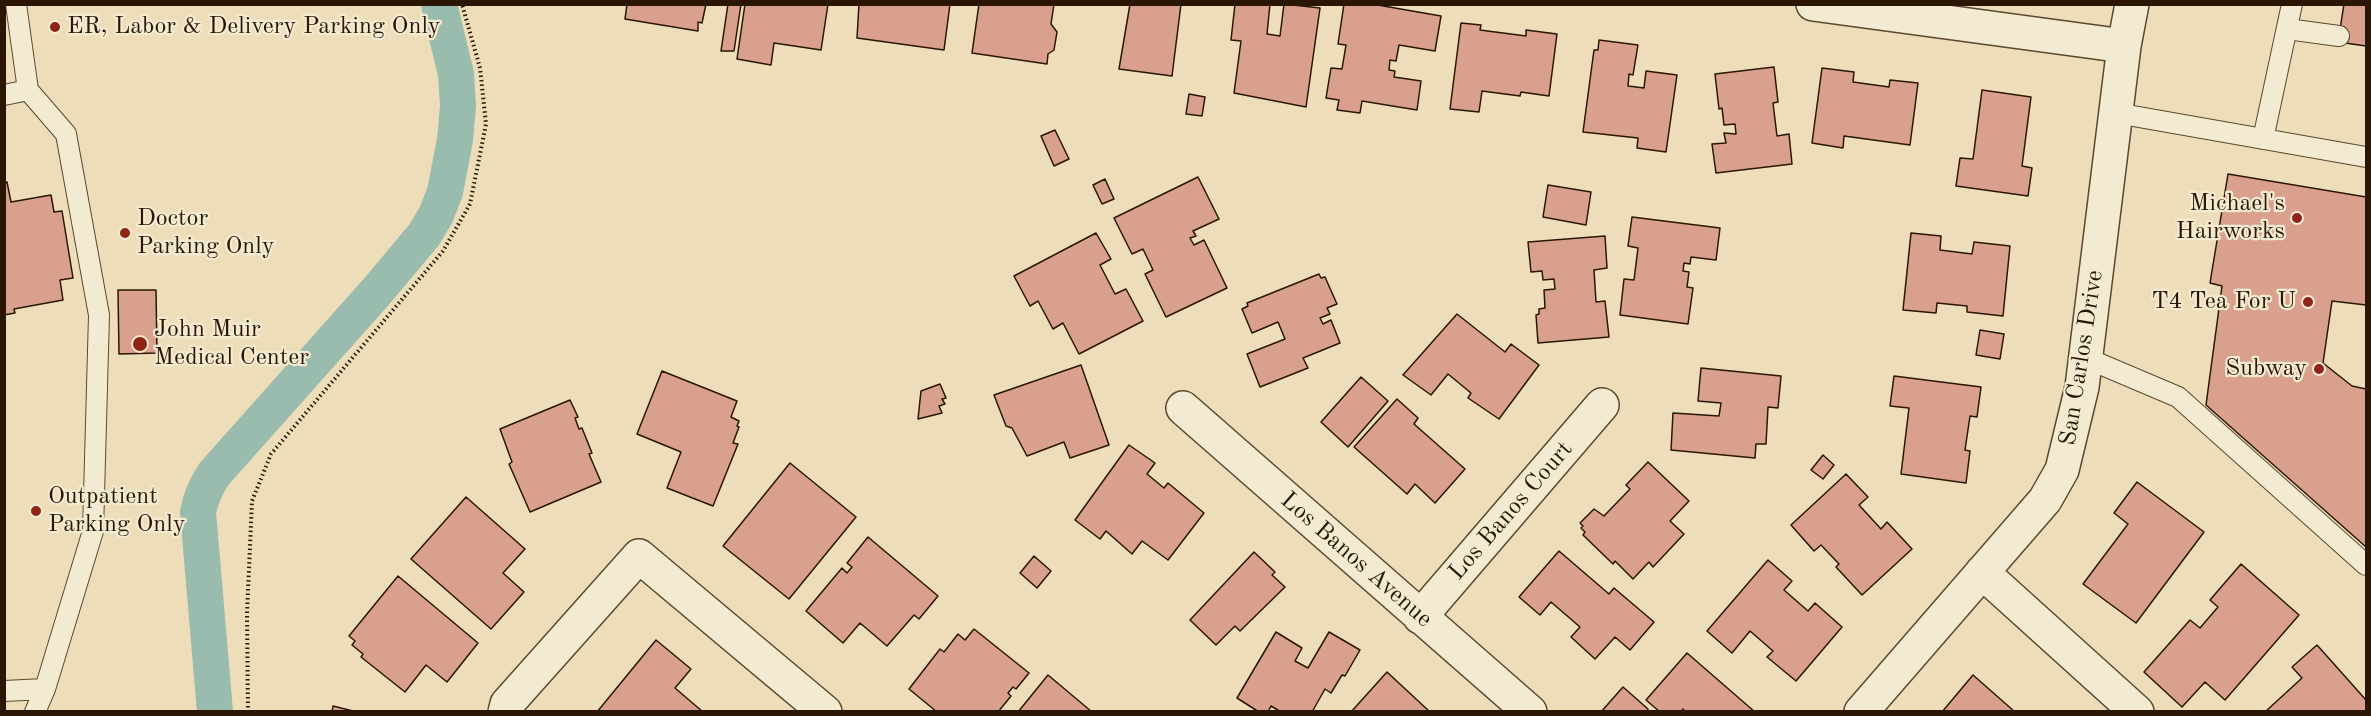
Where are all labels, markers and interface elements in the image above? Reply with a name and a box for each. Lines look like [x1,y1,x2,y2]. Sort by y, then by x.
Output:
place label: ER, Labor & Delivery Parking Only [67,13,441,41]
marker: ER, Labor & Delivery Parking Only [48,20,62,34]
place label: Michael's Hairworks [2176,190,2285,246]
place label: Doctor Parking Only [137,205,275,261]
marker: Michael's Hairworks [2290,211,2304,225]
marker: Doctor Parking Only [118,226,132,240]
street label: San Carlos Drive [2054,268,2110,448]
place label: T4 Tea For U [2151,288,2296,316]
marker: T4 Tea For U [2301,295,2315,309]
place label: John Muir Medical Center [154,316,309,372]
marker: John Muir Medical Center [131,335,149,353]
place label: Subway [2225,355,2307,383]
marker: Subway [2312,362,2326,376]
street label: Los Banos Court [1443,436,1579,586]
place label: Outpatient Parking Only [48,483,186,539]
street label: Los Banos Avenue [1274,486,1438,634]
marker: Outpatient Parking Only [29,504,43,518]

